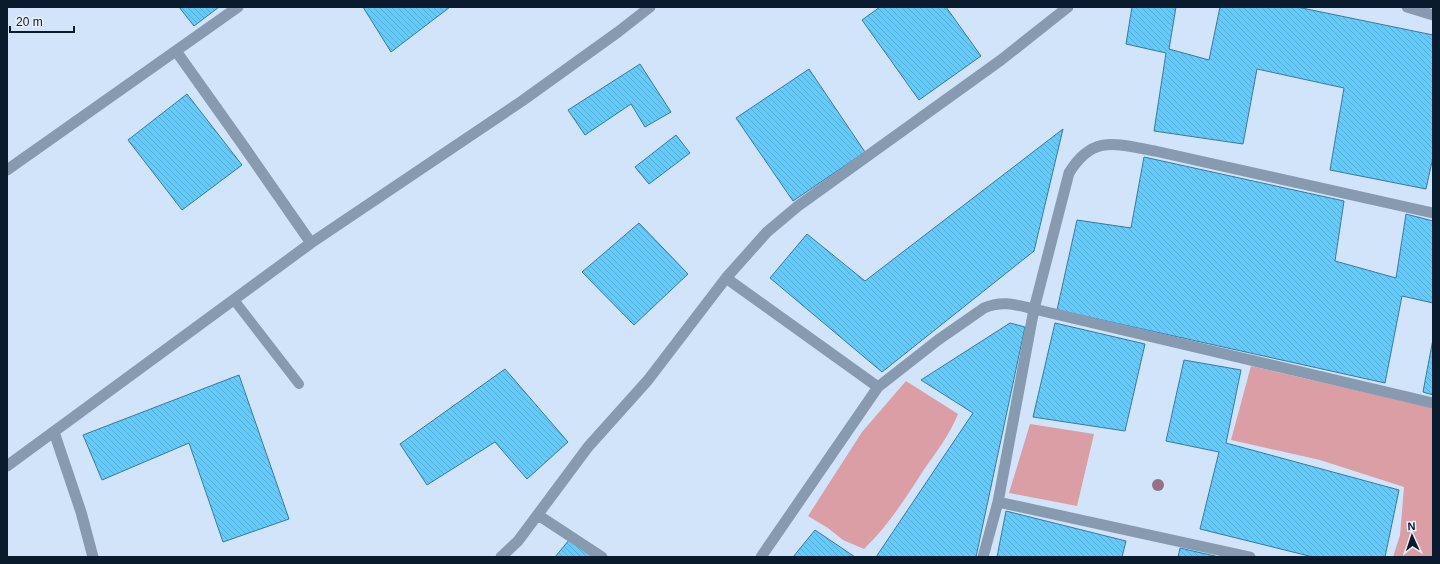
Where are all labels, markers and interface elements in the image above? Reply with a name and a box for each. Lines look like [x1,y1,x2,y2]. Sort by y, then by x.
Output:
scale bar [10,8,74,34]
text: 20 m [16,15,43,29]
north arrow [1392,516,1432,556]
text: N [1407,520,1416,532]

